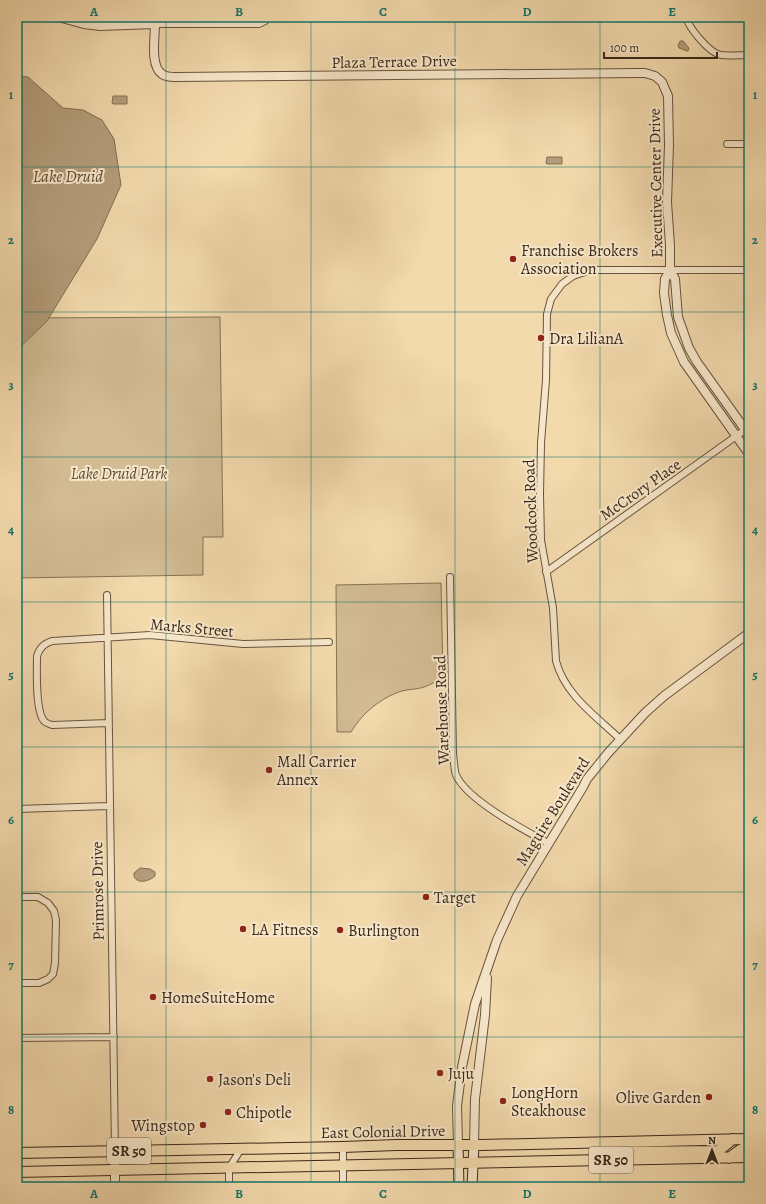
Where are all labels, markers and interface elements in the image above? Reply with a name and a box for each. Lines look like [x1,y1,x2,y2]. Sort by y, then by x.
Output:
text: A [89,3,99,20]
text: B [235,3,243,20]
text: C [379,3,387,20]
text: D [522,3,532,20]
text: E [668,3,676,20]
scale bar [604,34,717,60]
text: 100 m [610,40,639,56]
street label: Plaza Terrace Drive [331,50,457,74]
text: 1 [9,86,14,103]
text: 1 [753,86,758,103]
street label: Executive Center Drive [644,108,668,258]
water label: Lake Druid [33,165,103,188]
text: 2 [8,231,15,248]
text: 2 [752,231,759,248]
place label: Franchise Brokers Association [520,240,638,280]
marker: Franchise Brokers Association [508,254,518,264]
place label: Dra LilianA [549,328,624,350]
marker: Dra LilianA [536,333,546,343]
text: 3 [8,376,14,393]
text: 3 [752,376,758,393]
street label: McCrory Place [596,454,685,526]
street label: Woodcock Road [518,458,544,564]
park label: Lake Druid Park [71,463,167,485]
text: 4 [8,521,14,538]
text: 4 [752,521,758,538]
street label: Marks Street [149,613,235,643]
street label: Warehouse Road [429,654,455,766]
text: 5 [8,666,14,683]
text: 5 [752,666,758,683]
place label: Mall Carrier Annex [276,751,356,791]
street label: Maguire Boulevard [511,753,595,870]
marker: Mall Carrier Annex [264,765,274,775]
text: 6 [8,811,14,828]
text: 6 [752,811,758,828]
street label: Primrose Drive [86,841,110,941]
place label: Target [434,887,476,909]
marker: Target [421,892,431,902]
place label: LA Fitness [251,919,319,941]
place label: Burlington [348,920,420,942]
marker: LA Fitness [238,924,248,934]
marker: Burlington [335,925,345,935]
text: 7 [8,956,14,973]
text: 7 [752,956,758,973]
place label: HomeSuiteHome [161,987,275,1009]
marker: HomeSuiteHome [148,992,158,1002]
place label: Juju [448,1063,474,1085]
marker: Juju [435,1068,445,1078]
place label: Jason's Deli [218,1069,291,1091]
marker: Jason's Deli [205,1074,215,1084]
place label: LongHorn Steakhouse [511,1082,586,1122]
place label: Olive Garden [616,1087,701,1109]
marker: Olive Garden [704,1092,714,1102]
marker: LongHorn Steakhouse [498,1096,508,1106]
text: 8 [8,1101,14,1118]
text: 8 [752,1101,758,1118]
place label: Chipotle [236,1102,292,1124]
marker: Chipotle [223,1107,233,1117]
place label: Wingstop [130,1115,195,1137]
marker: Wingstop [198,1120,208,1130]
street label: East Colonial Drive [320,1120,446,1144]
north arrow [692,1130,732,1170]
text: N [708,1133,716,1148]
road number: SR 50 [107,1138,151,1164]
road number: SR 50 [589,1147,633,1173]
text: A [89,1185,99,1202]
text: B [235,1185,243,1202]
text: C [379,1185,387,1202]
text: D [522,1185,532,1202]
text: E [668,1185,676,1202]

